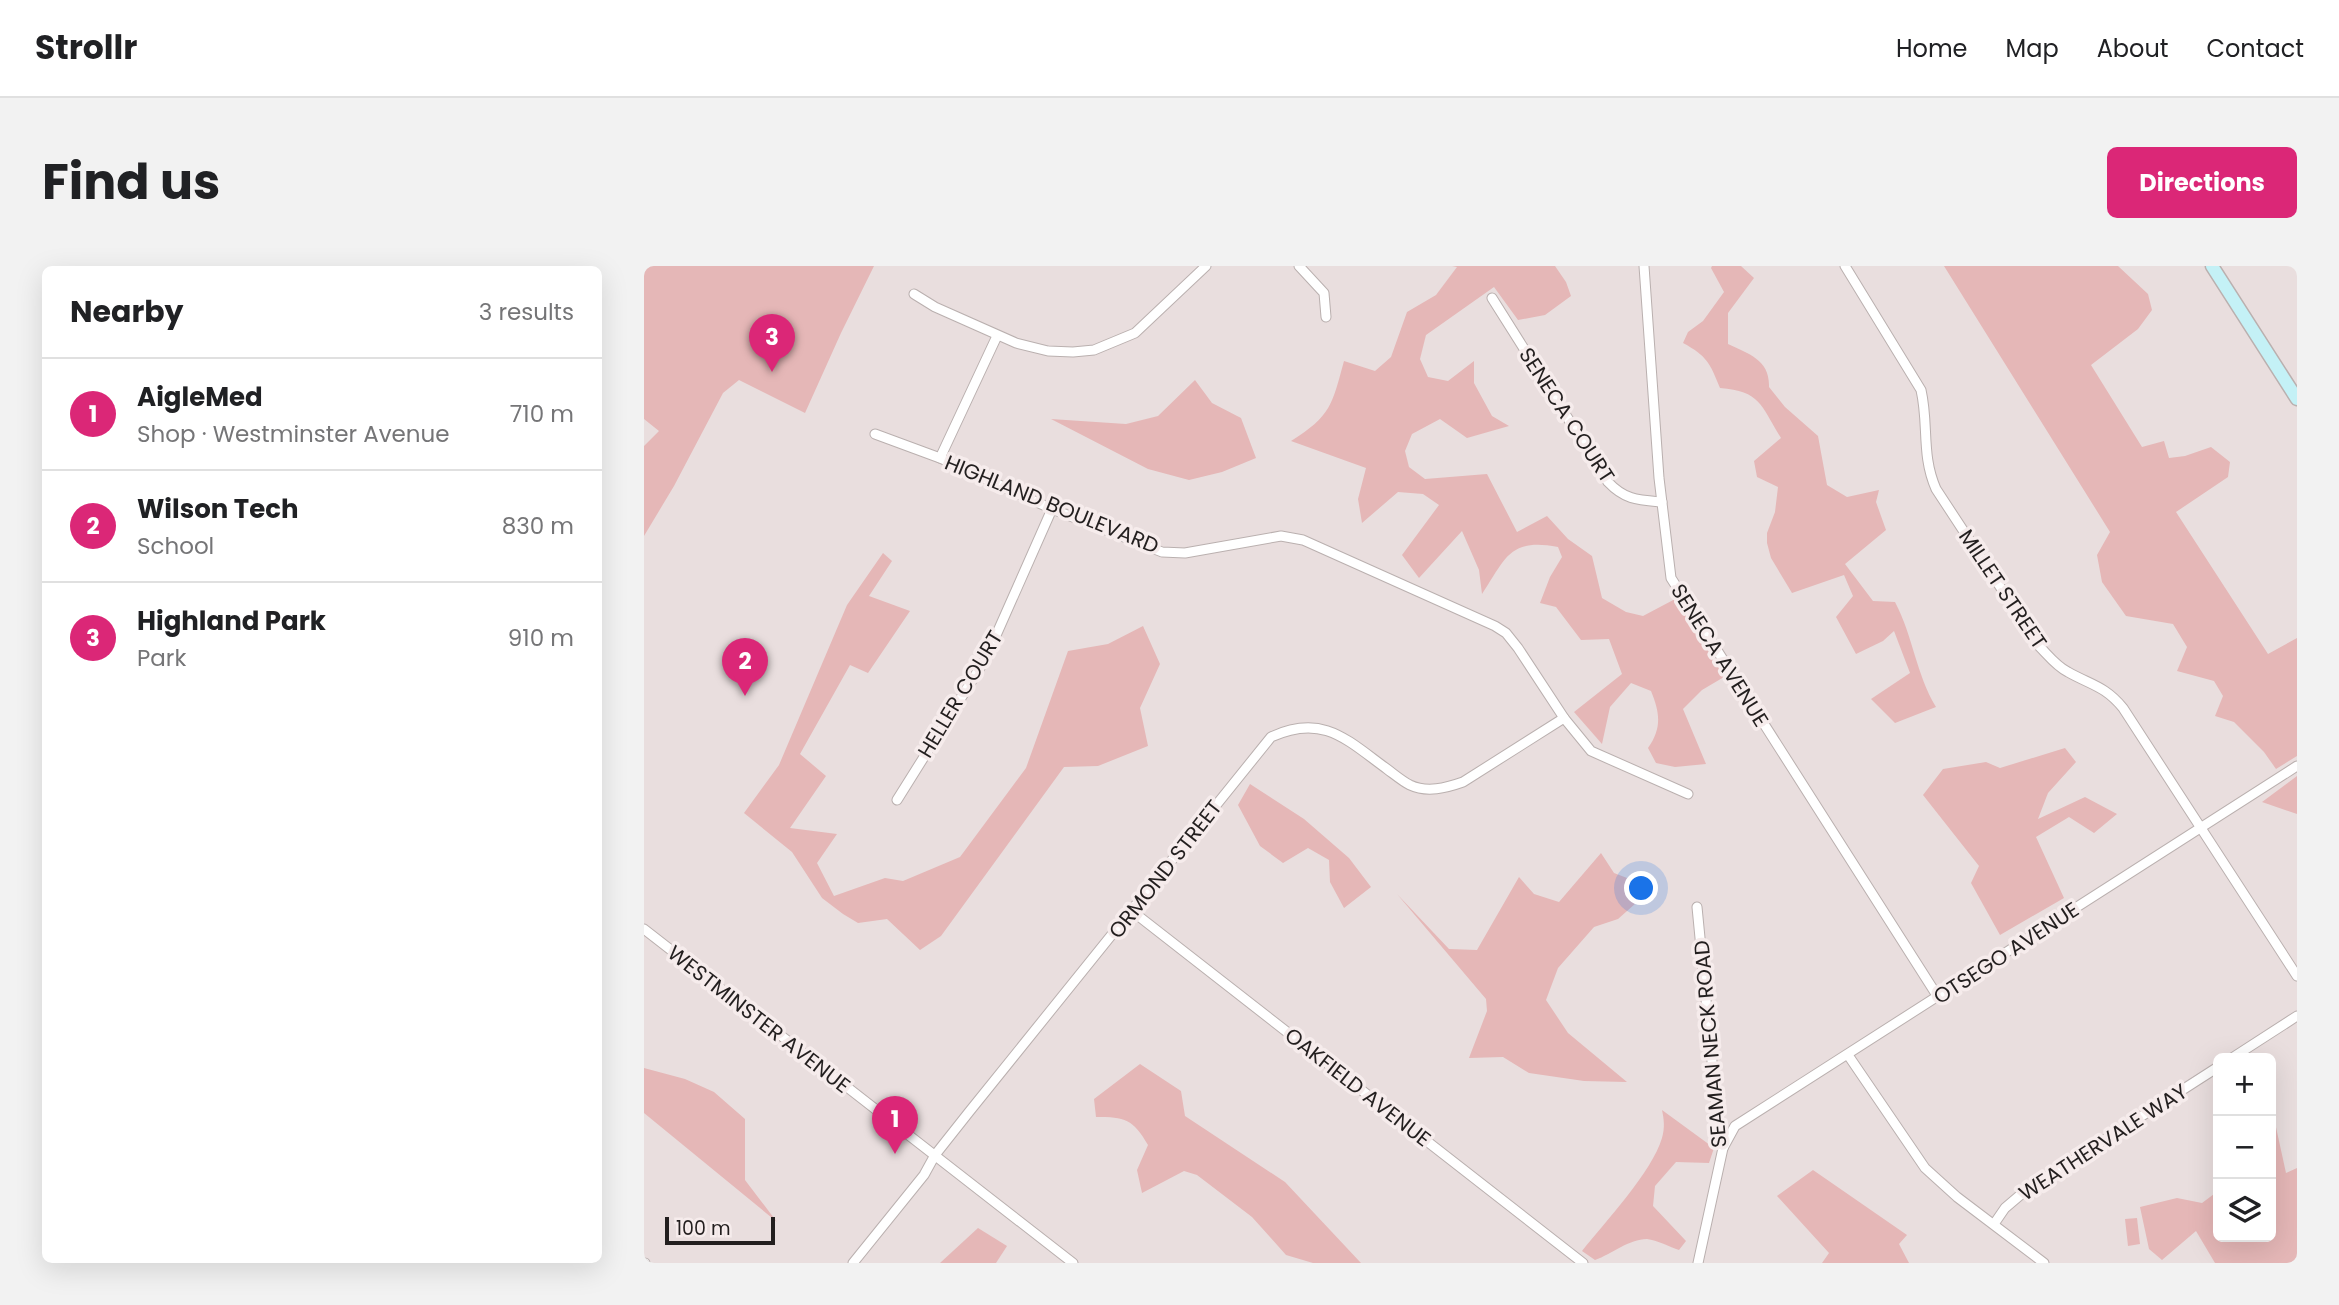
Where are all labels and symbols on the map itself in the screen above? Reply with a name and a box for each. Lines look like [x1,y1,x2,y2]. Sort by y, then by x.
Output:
pin: 3 [749,314,795,372]
street label: SENECA COURT [1512,342,1622,488]
street label: HIGHLAND BOULEVARD [941,448,1163,560]
street label: MILLET STREET [1952,523,2054,655]
street label: SENECA AVENUE [1664,578,1776,732]
street label: HELLER COURT [911,625,1009,763]
pin: 2 [722,638,768,696]
street label: ORMOND STREET [1102,794,1228,944]
your location [1624,871,1658,905]
street label: OTSEGO AVENUE [1928,895,2084,1011]
street label: WESTMINSTER AVENUE [662,938,856,1100]
street label: SEAMAN NECK ROAD [1686,939,1734,1149]
street label: OAKFIELD AVENUE [1279,1021,1437,1153]
street label: WEATHERVALE WAY [2013,1077,2193,1207]
pin: 1 [872,1096,918,1154]
scale bar [665,1214,775,1246]

